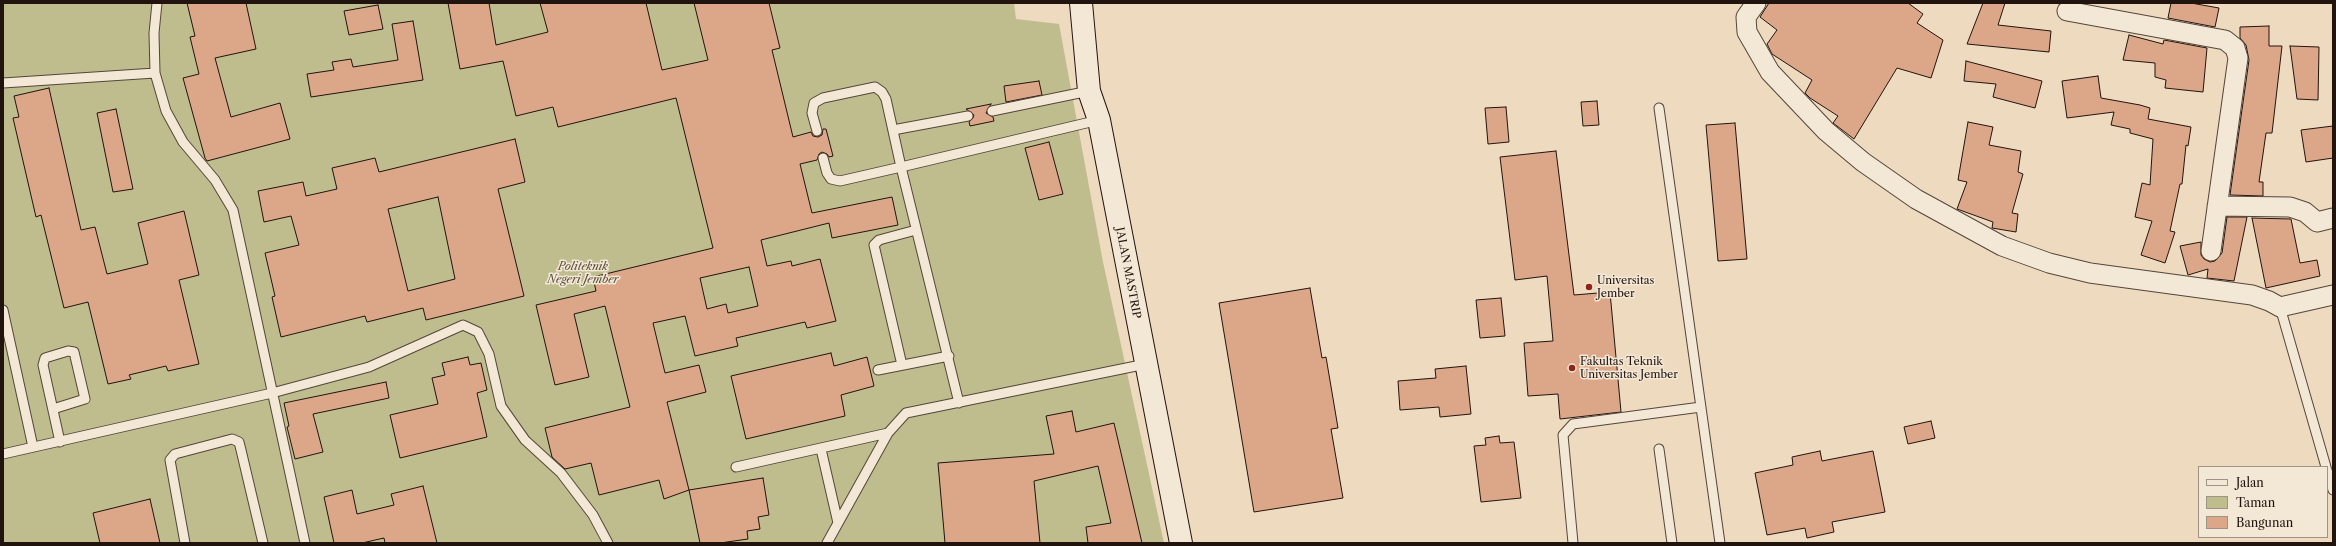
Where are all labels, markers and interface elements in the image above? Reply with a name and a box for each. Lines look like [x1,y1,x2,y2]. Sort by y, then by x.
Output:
street label: JALAN MASTRIP [1113,226,1143,320]
park label: Politeknik Negeri Jember [547,260,619,286]
place label: Universitas Jember [1597,274,1654,300]
marker: Universitas Jember [1584,282,1594,292]
place label: Fakultas Teknik Universitas Jember [1580,355,1678,381]
marker: Fakultas Teknik Universitas Jember [1567,363,1577,373]
legend [2198,466,2328,538]
text: Jalan [2236,475,2264,490]
text: Taman [2236,495,2275,510]
text: Bangunan [2236,515,2293,530]

